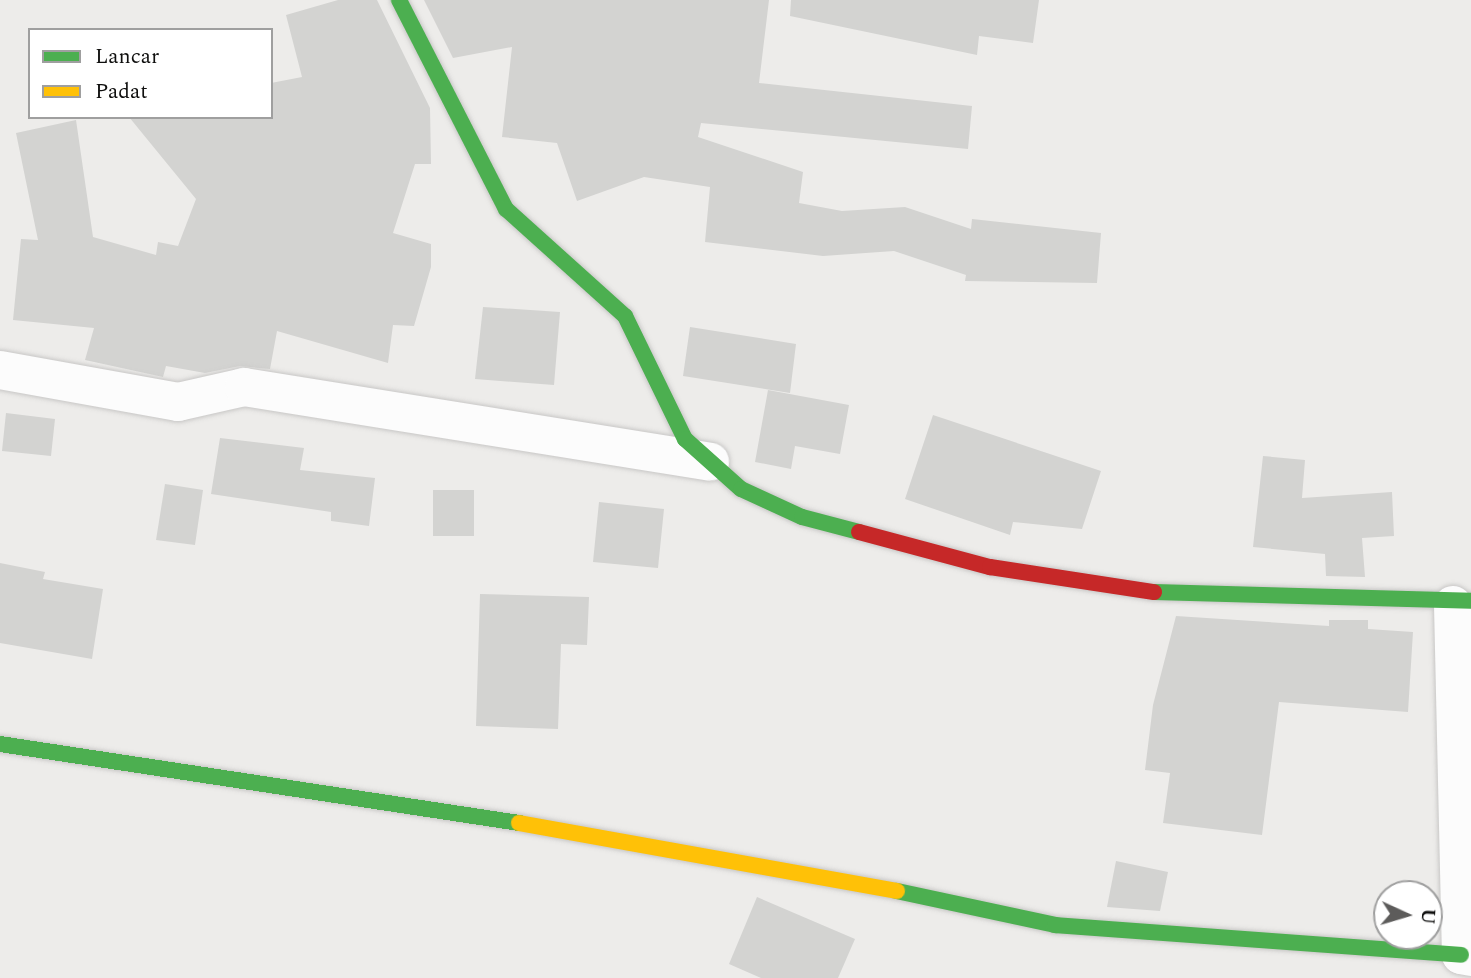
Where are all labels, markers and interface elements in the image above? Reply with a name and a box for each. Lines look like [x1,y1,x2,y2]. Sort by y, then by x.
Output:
legend [28,28,273,119]
text: Lancar [95,41,159,73]
text: Padat [95,76,148,108]
north arrow [1373,880,1443,950]
text: U [1412,907,1442,925]

